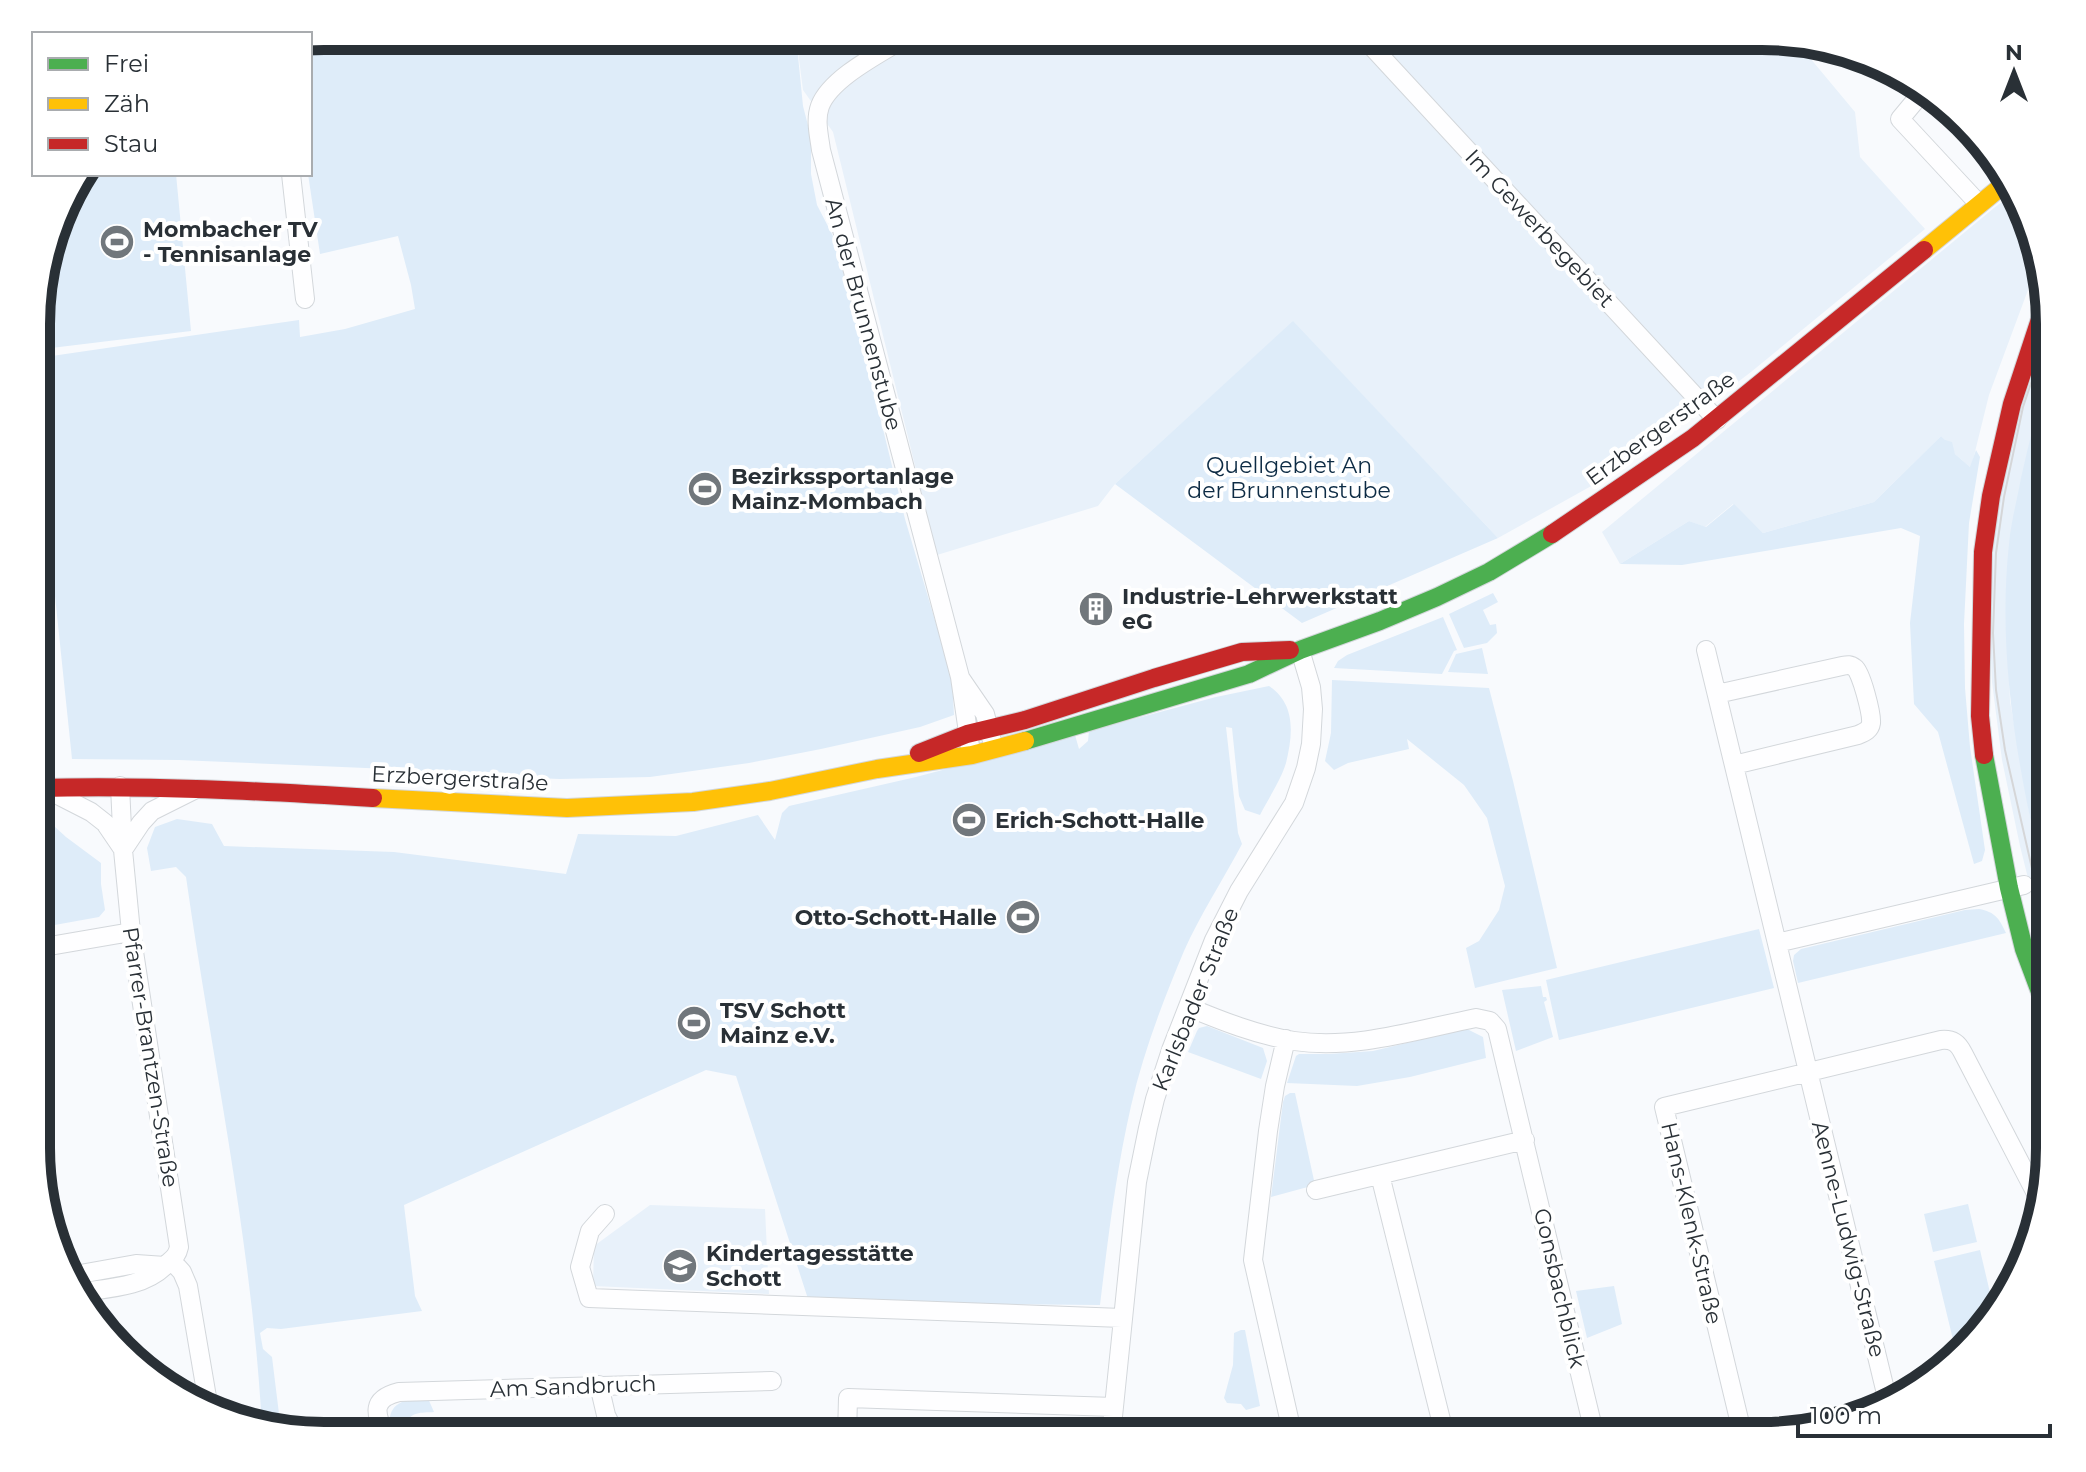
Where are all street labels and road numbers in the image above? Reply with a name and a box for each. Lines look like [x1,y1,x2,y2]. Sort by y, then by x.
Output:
street label: Im Gewerbegebiet [1459,144,1620,313]
street label: An der Brunnenstube [819,195,908,434]
street label: Erzbergerstraße [1581,365,1740,491]
street label: Erzbergerstraße [371,760,549,797]
street label: Karlsbader Straße [1146,903,1245,1095]
street label: Pfarrer-Brantzen-Straße [117,925,184,1189]
street label: Aenne-Ludwig-Straße [1806,1118,1891,1360]
street label: Hans-Klenk-Straße [1655,1119,1728,1327]
street label: Gonsbachblick [1528,1205,1591,1372]
street label: Am Sandbruch [489,1370,657,1403]

